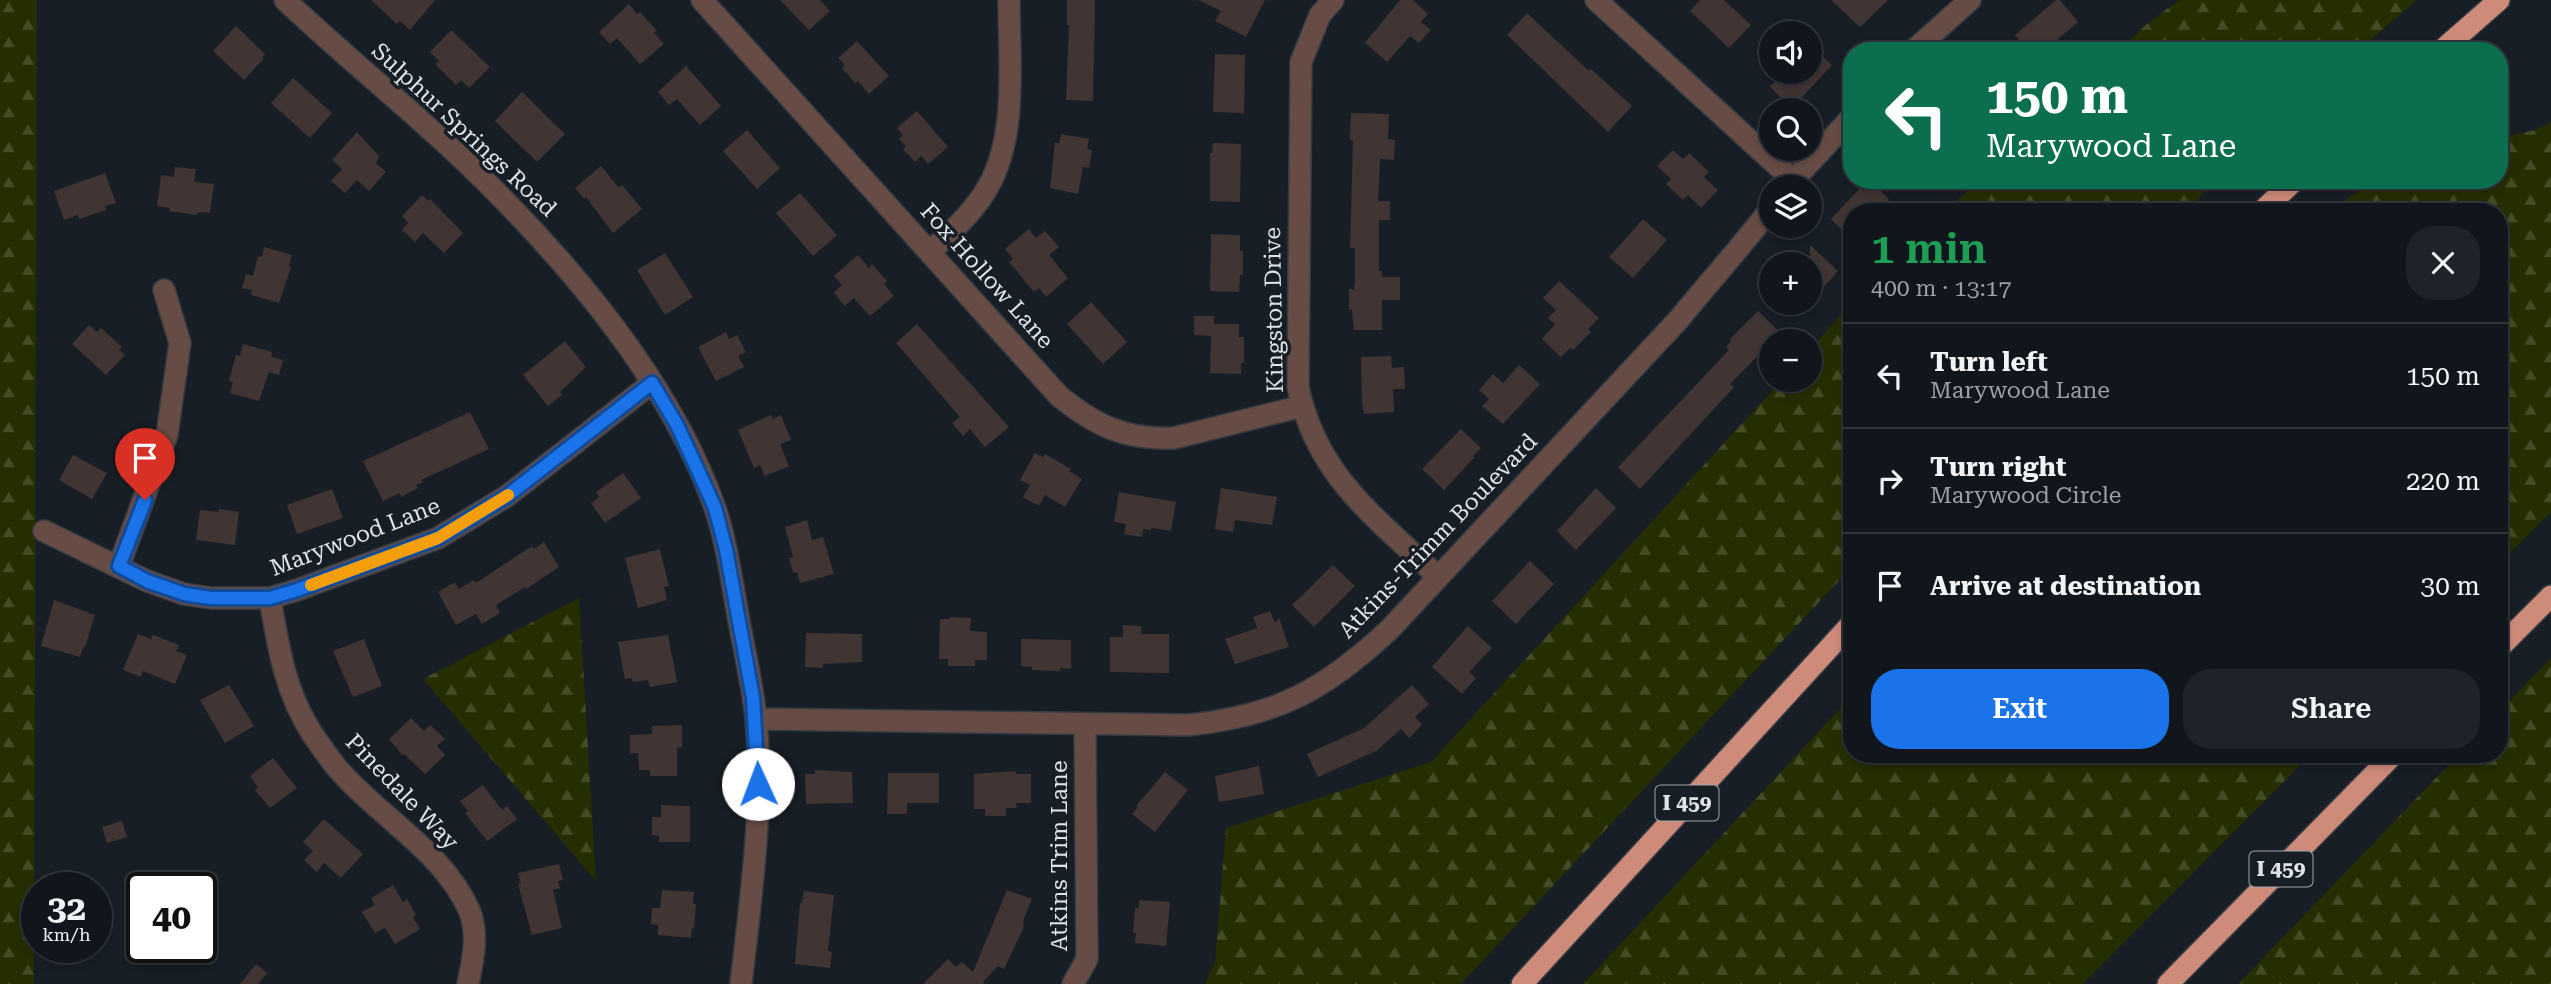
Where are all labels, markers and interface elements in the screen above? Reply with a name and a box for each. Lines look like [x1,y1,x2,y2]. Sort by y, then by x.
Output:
map controls [1759,21,1822,392]
button: sound [1759,21,1822,84]
street label: Sulphur Springs Road [366,38,562,223]
text: 150 m [1986,68,2128,125]
icon: left [1871,70,1962,161]
button: search [1759,98,1822,161]
text: Marywood Lane [1986,127,2236,165]
button: layers [1759,175,1822,238]
street label: Fox Hollow Lane [915,198,1059,354]
text: 1 min [1871,224,1987,273]
button: close [2406,226,2480,300]
street label: Kingston Drive [1259,227,1289,393]
button: + [1759,252,1822,315]
text: 400 m · 13:17 [1871,275,2011,302]
button: − [1759,329,1822,392]
text: Turn left [1930,347,2048,377]
icon: left [1871,357,1909,395]
text: 150 m [2406,361,2480,391]
text: Marywood Lane [1930,377,2110,404]
pin [115,428,175,500]
street label: Atkins-Trimm Boulevard [1333,428,1543,644]
icon: arrive [126,439,164,477]
text: Turn right [1930,452,2066,482]
icon: right [1871,462,1909,500]
text: 220 m [2406,466,2480,496]
text: Marywood Circle [1930,482,2121,509]
street label: Marywood Lane [266,492,444,582]
icon: arrive [1871,567,1909,605]
text: Arrive at destination [1930,571,2201,601]
text: 30 m [2421,571,2480,601]
button: Exit [1871,669,2169,749]
button: Share [2183,669,2480,749]
street label: Pinedale Way [340,729,464,856]
position arrow [721,747,795,821]
street label: Atkins Trim Lane [1046,760,1073,952]
road number: I 459 [1656,786,1718,820]
road number: I 459 [2250,852,2312,886]
speed limit sign: 40 [126,872,217,963]
text: 32 [47,888,86,929]
text: km/h [42,924,91,945]

